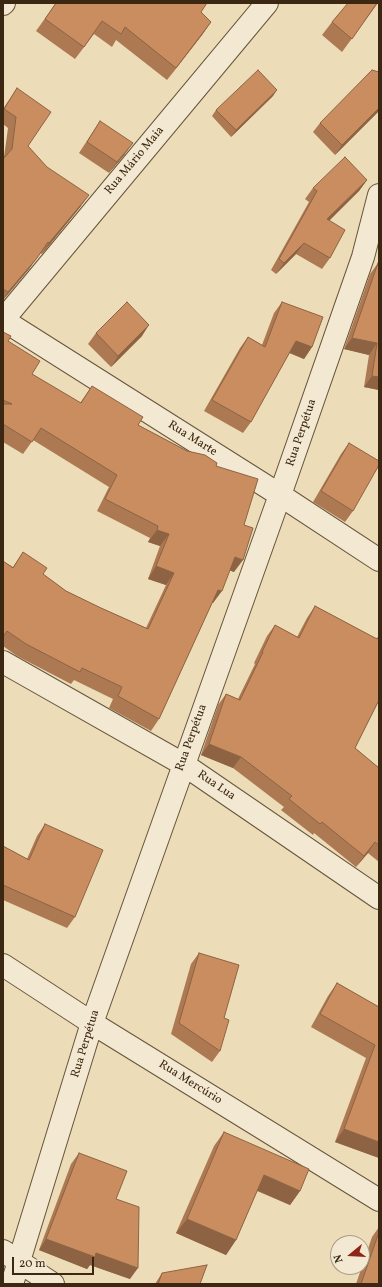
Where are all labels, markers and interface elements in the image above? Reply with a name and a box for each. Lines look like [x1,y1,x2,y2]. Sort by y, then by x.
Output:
street label: Rua Mário Maia [102,124,168,198]
street label: Rua Perpétua [284,397,320,469]
street label: Rua Marte [165,418,219,460]
street label: Rua Perpétua [173,702,211,774]
street label: Rua Lua [194,768,238,804]
street label: Rua Perpétua [69,1008,103,1080]
street label: Rua Mercúrio [156,1058,224,1108]
north arrow [330,1235,370,1275]
scale bar [14,1249,96,1275]
text: N [331,1252,347,1265]
text: 20 m [19,1256,46,1272]

